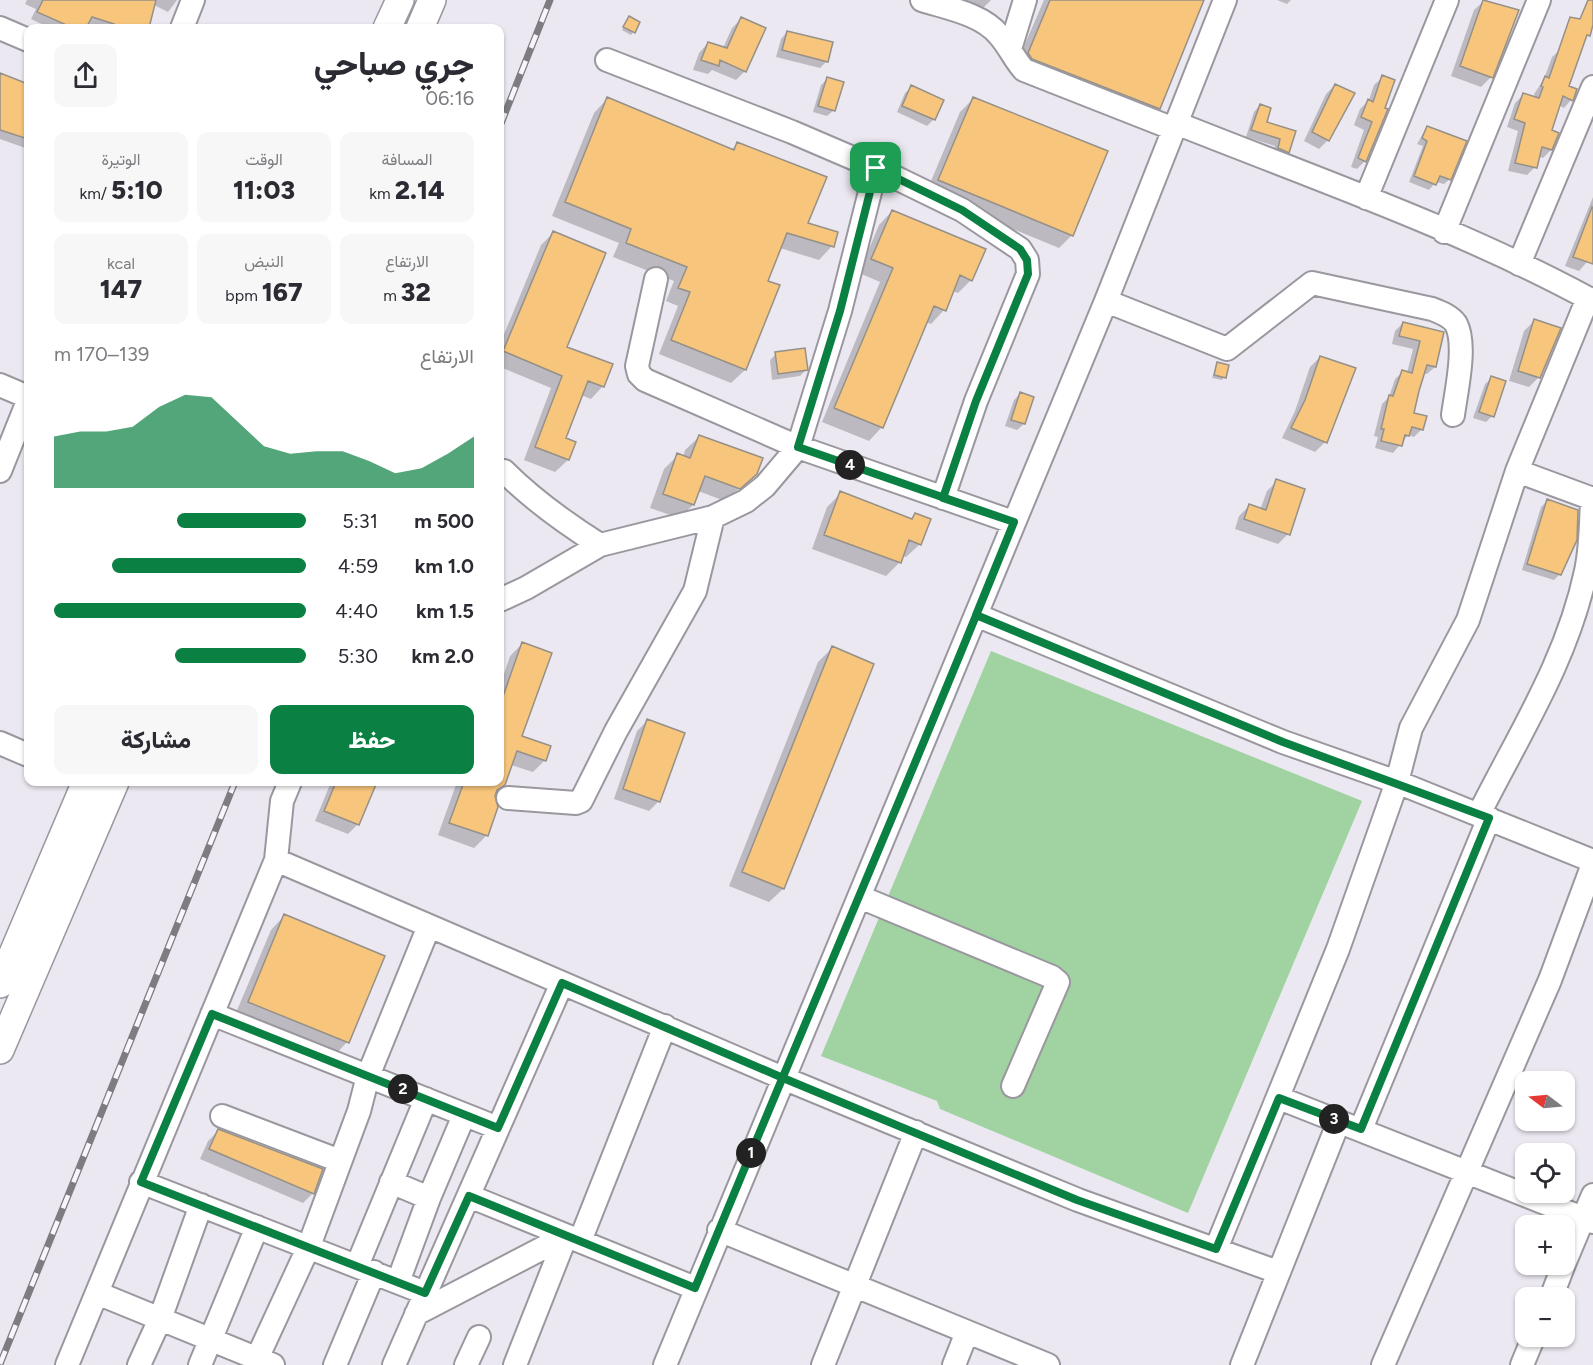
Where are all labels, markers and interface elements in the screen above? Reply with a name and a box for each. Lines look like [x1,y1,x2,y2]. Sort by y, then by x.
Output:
button: share [54,44,117,107]
text: جري صباحي [314,44,474,83]
text: 06:16 [425,86,474,110]
pin [850,142,901,193]
text: الوتيرة [101,150,141,169]
text: الوقت [245,150,283,169]
text: المسافة [382,150,432,169]
icon: arrive [859,151,892,184]
text: 5:10 [111,174,163,206]
text: 11:03 [233,174,295,206]
text: 2.14 [395,174,445,206]
text: /km [79,184,111,203]
text: km [369,184,395,203]
text: النبض [244,252,284,271]
text: الارتفاع [385,252,429,271]
text: kcal [107,254,135,273]
text: 147 [100,273,142,305]
text: 167 [262,276,303,308]
text: 32 [401,276,431,308]
text: bpm [225,286,262,305]
text: m [383,286,401,305]
text: 139–170 m [54,342,149,366]
text: الارتفاع [420,344,474,368]
pin: 4 [835,450,865,480]
text: 4 [845,455,855,474]
text: 5:31 [342,509,378,533]
text: 500 m [414,509,474,533]
text: 4:59 [338,554,378,578]
text: 1.0 km [415,554,474,578]
text: 4:40 [335,599,378,623]
text: 1.5 km [416,599,474,623]
text: 5:30 [338,644,378,668]
text: 2.0 km [412,644,474,668]
button: مشاركة [54,705,258,774]
button: حفظ [270,705,474,774]
north arrow [1515,1071,1575,1131]
map controls [1515,1071,1575,1347]
pin: 2 [388,1074,418,1104]
text: 2 [398,1079,408,1098]
pin: 3 [1319,1104,1349,1134]
text: 3 [1330,1109,1338,1128]
pin: 1 [736,1138,766,1168]
text: 1 [748,1143,754,1162]
button: locate [1515,1143,1575,1203]
button: + [1515,1215,1575,1275]
button: − [1515,1287,1575,1347]

